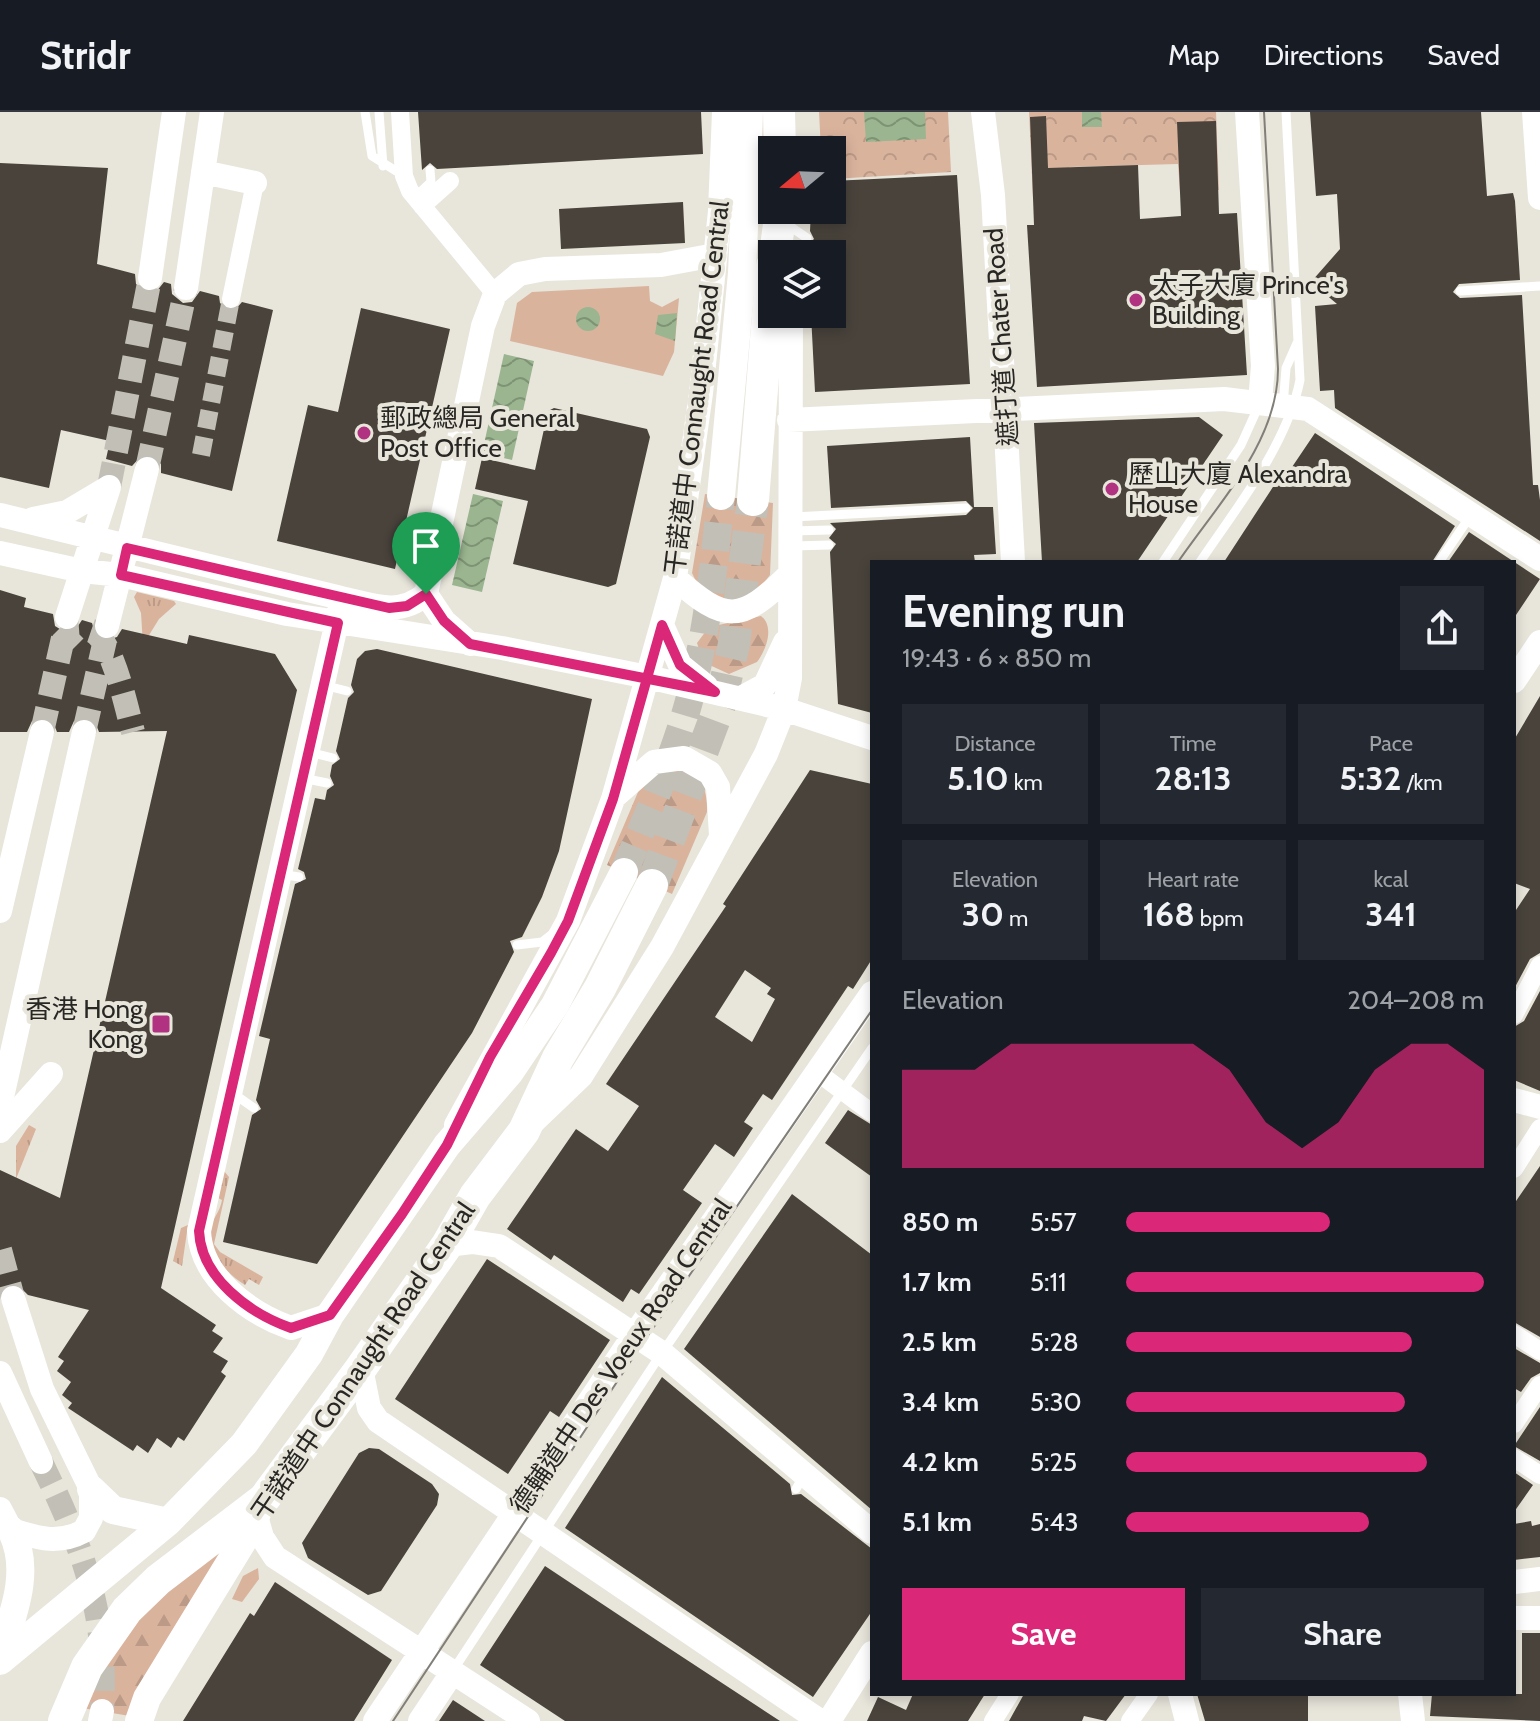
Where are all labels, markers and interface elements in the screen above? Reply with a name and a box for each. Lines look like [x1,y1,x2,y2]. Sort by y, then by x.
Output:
text: Stridr [40,32,131,79]
text: Map [1168,38,1220,72]
text: Directions [1264,38,1383,72]
text: Saved [1427,38,1500,72]
north arrow [758,136,846,224]
map controls [758,136,846,328]
street label: 干諾道中 Connaught Road Central [658,199,736,577]
street label: 遮打道 Chater Road [977,227,1025,447]
button: layers [758,240,846,328]
place label: 太子大廈 Prince's Building [1152,269,1344,331]
marker: 太子大廈 Prince's Building [1127,291,1145,309]
place label: 郵政總局 General Post Office [380,402,575,464]
marker: 郵政總局 General Post Office [355,424,373,442]
place label: 歷山大廈 Alexandra House [1128,458,1348,520]
marker: 歷山大廈 Alexandra House [1103,480,1121,498]
pin [392,512,460,594]
icon: arrive [404,524,448,568]
text: Evening run [902,585,1125,638]
button: share [1400,586,1484,670]
text: 19:43 · 6 × 850 m [902,642,1091,674]
text: Distance [955,730,1035,757]
text: Time [1170,730,1216,757]
text: Pace [1369,730,1413,757]
text: 5.10 [947,757,1009,799]
text: 28:13 [1155,757,1231,799]
text: 5:32 [1339,757,1401,799]
text: km [1009,769,1043,796]
text: /km [1401,769,1443,796]
text: Elevation [952,866,1038,893]
text: Heart rate [1147,866,1239,893]
text: kcal [1373,866,1409,893]
text: 30 [962,893,1004,935]
text: 168 [1143,893,1195,935]
text: 341 [1365,893,1417,935]
text: m [1004,905,1028,932]
text: bpm [1195,905,1243,932]
text: Elevation [902,984,1004,1016]
text: 204–208 m [1347,984,1484,1016]
place label: 香港 Hong Kong [25,993,144,1055]
marker: 香港 Hong Kong [150,1013,172,1035]
street label: 德輔道中 Des Voeux Road Central [503,1192,739,1520]
street label: 干諾道中 Connaught Road Central [244,1196,482,1526]
text: 850 m [902,1206,978,1238]
text: 5:57 [1030,1206,1077,1238]
text: 1.7 km [902,1266,972,1298]
text: 5:11 [1030,1266,1066,1298]
text: 2.5 km [902,1326,977,1358]
text: 5:28 [1030,1326,1079,1358]
text: 3.4 km [902,1386,979,1418]
text: 5:30 [1030,1386,1082,1418]
text: 4.2 km [902,1446,979,1478]
text: 5:25 [1030,1446,1077,1478]
text: 5.1 km [902,1506,972,1538]
text: 5:43 [1030,1506,1079,1538]
button: Save [902,1588,1185,1680]
button: Share [1201,1588,1484,1680]

